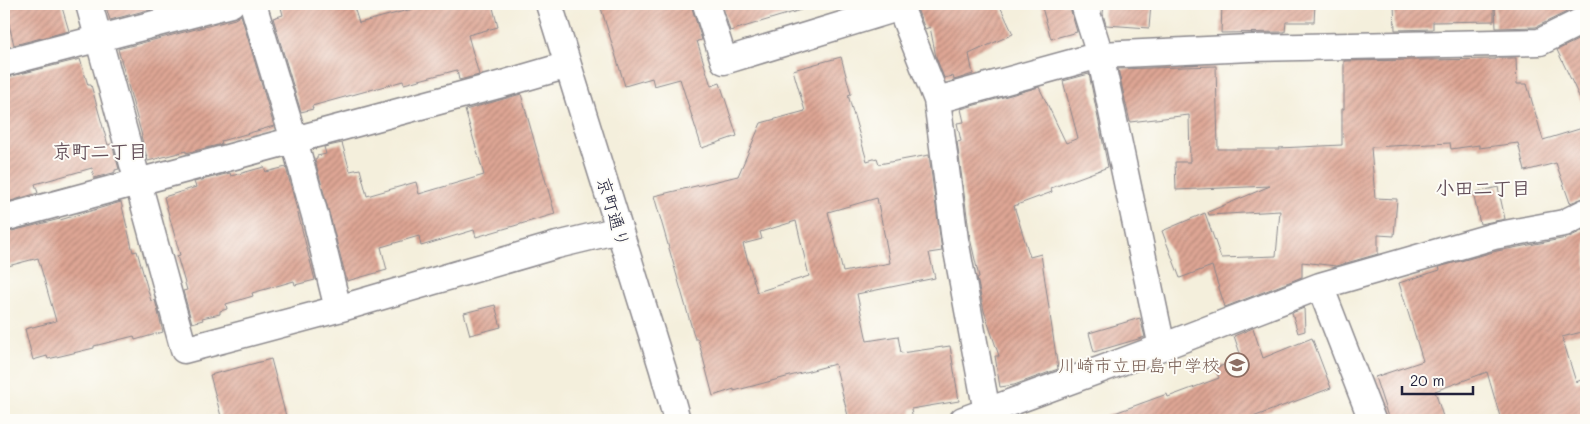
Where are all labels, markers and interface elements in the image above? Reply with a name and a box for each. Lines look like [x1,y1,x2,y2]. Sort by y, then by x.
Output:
district label: 京町二丁目 [52,138,148,163]
street label: 京町通り [592,174,636,250]
district label: 小田二丁目 [1435,175,1531,200]
school or university icon: 川崎市立田島中学校 [1224,352,1250,378]
place label: 川崎市立田島中学校 [1058,353,1220,377]
scale bar [1402,364,1474,396]
text: 20 m [1410,370,1444,390]

